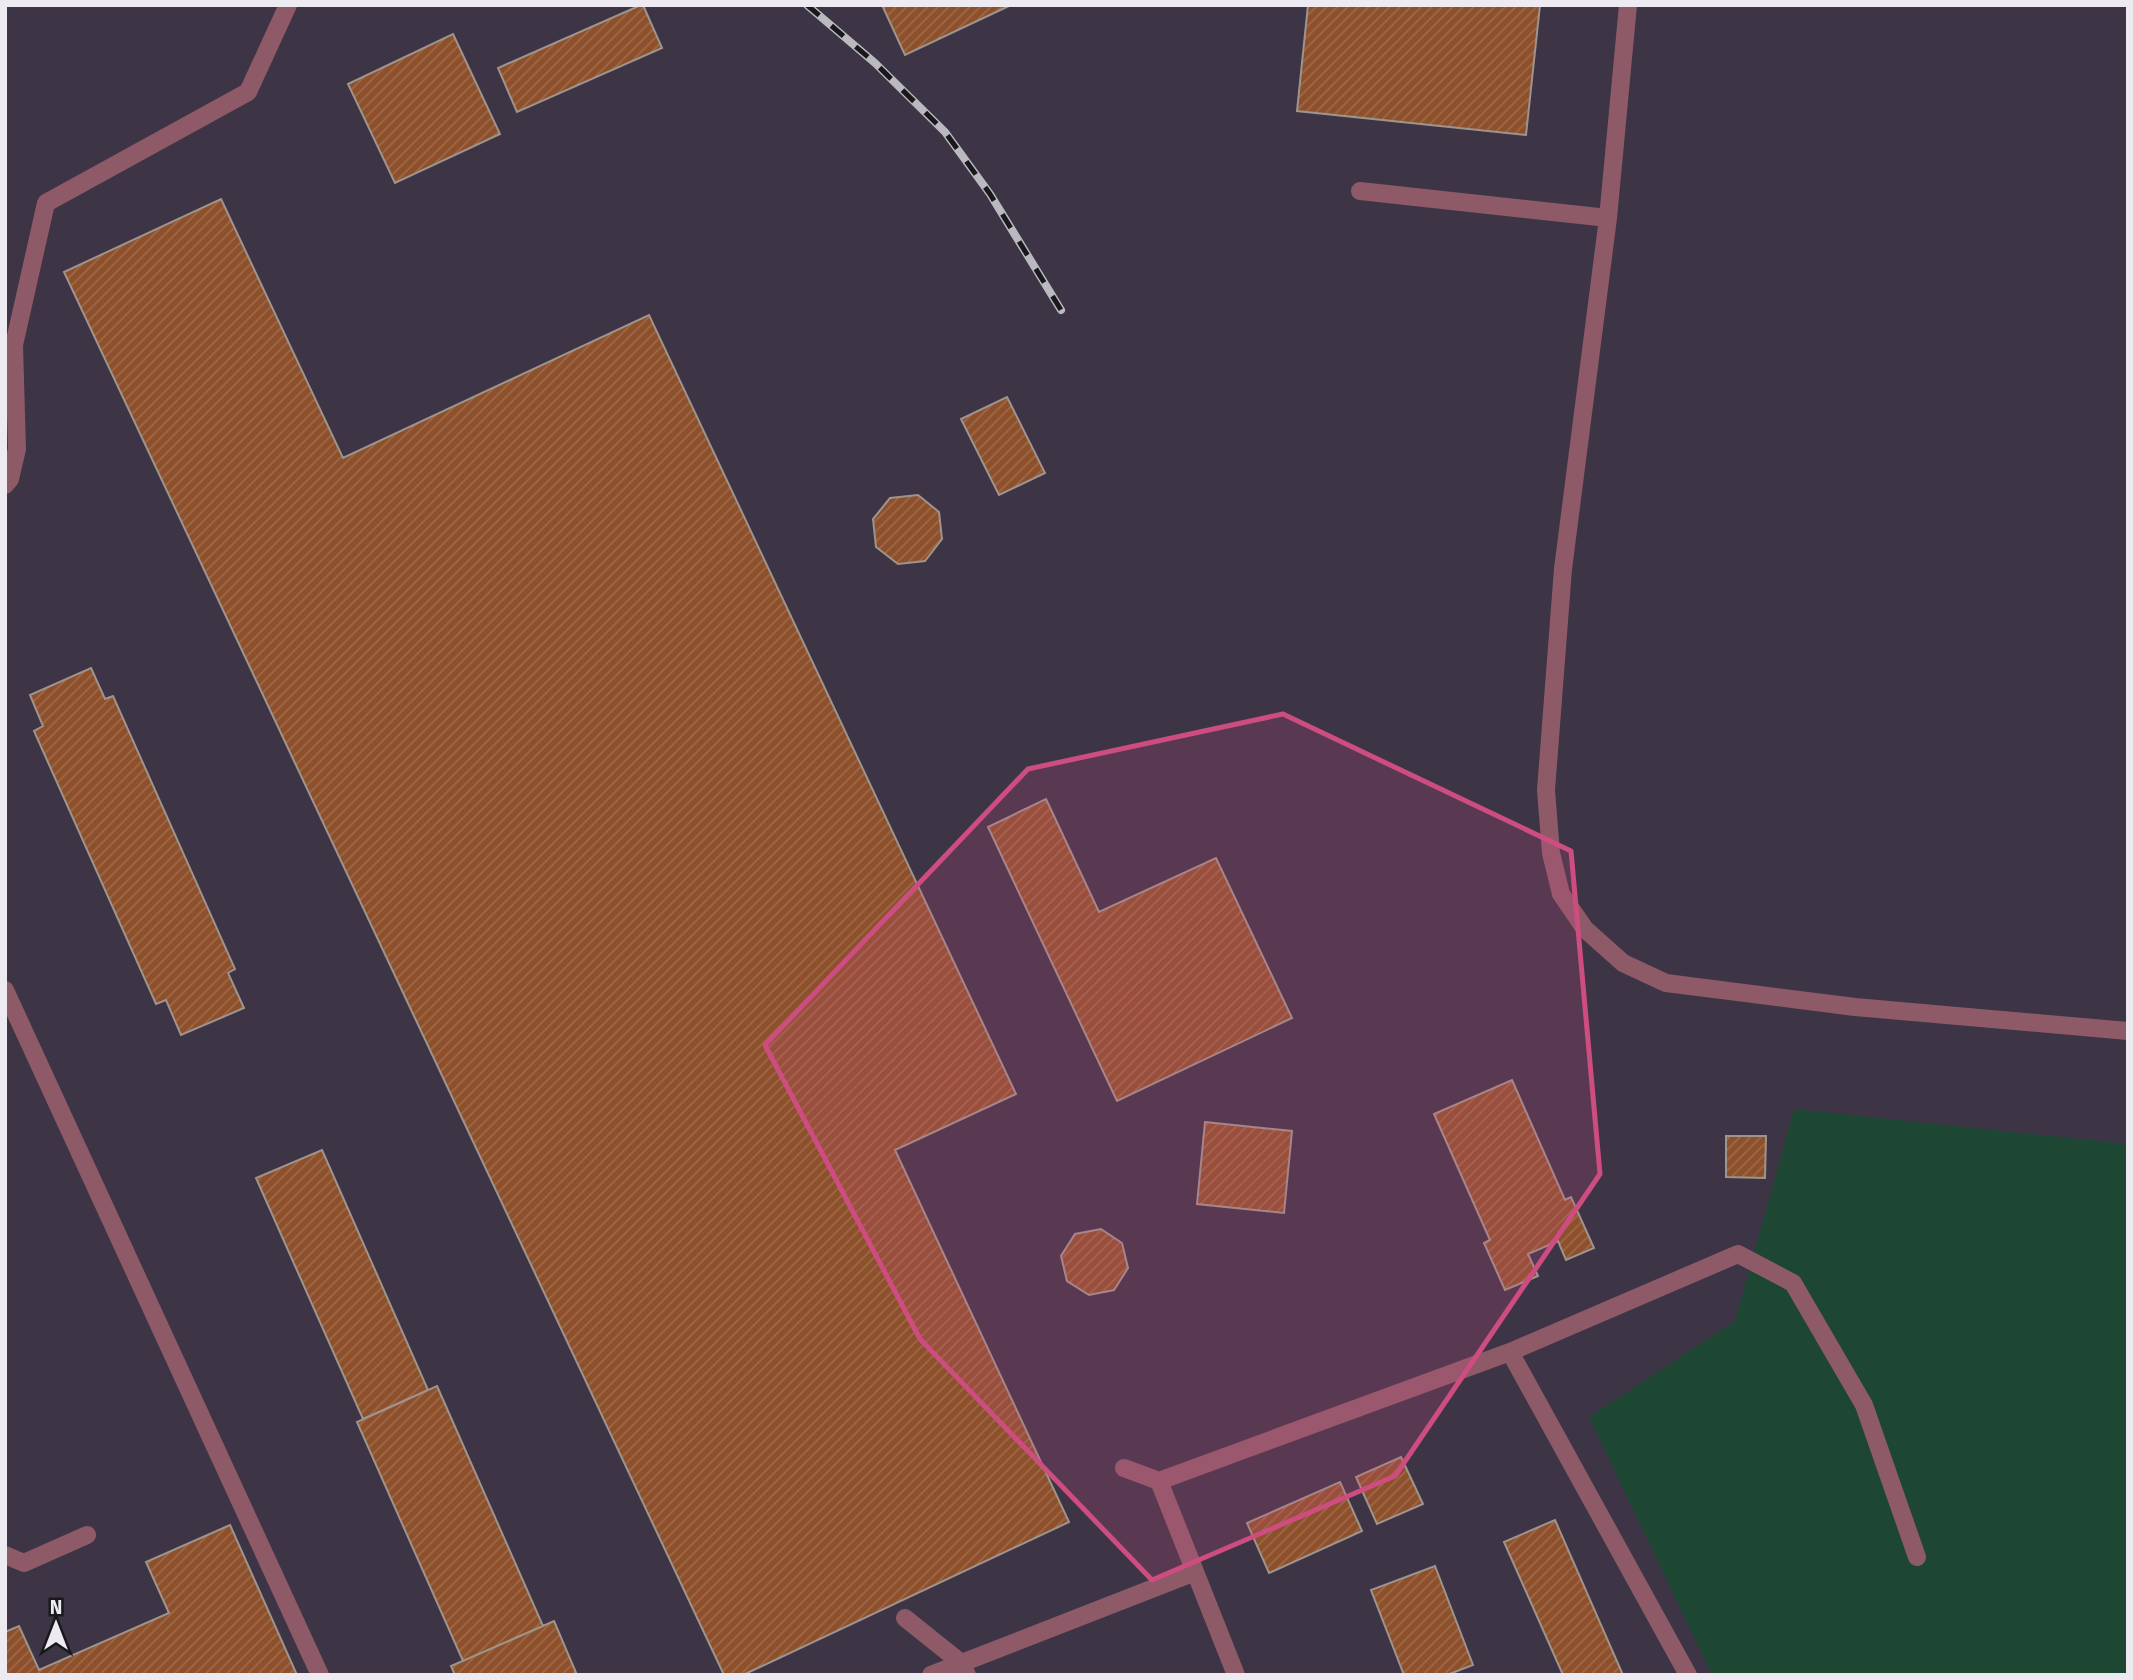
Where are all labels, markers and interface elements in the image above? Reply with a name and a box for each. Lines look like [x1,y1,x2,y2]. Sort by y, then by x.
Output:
north arrow [21,1589,91,1659]
text: N [50,1596,62,1619]

